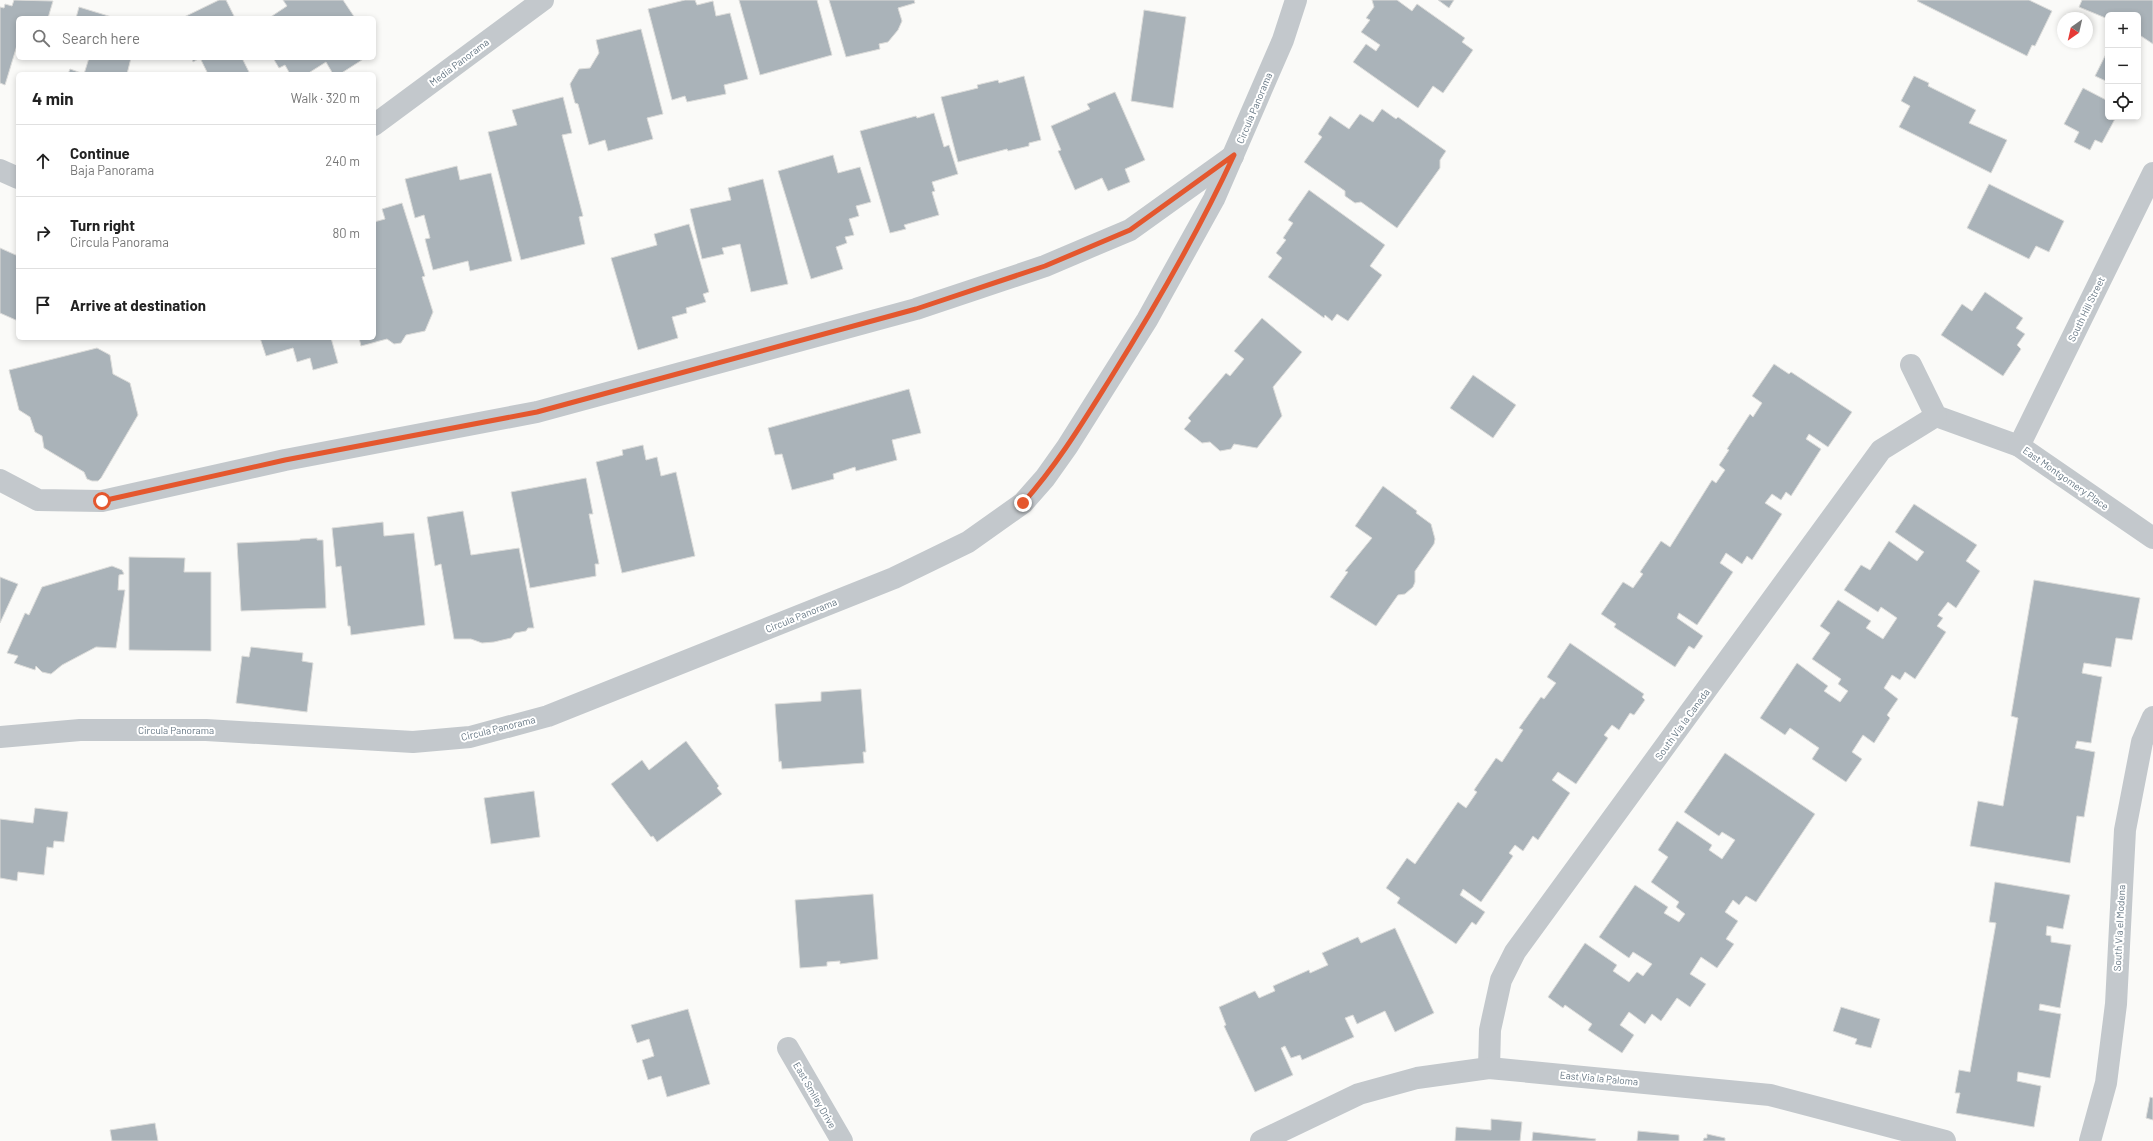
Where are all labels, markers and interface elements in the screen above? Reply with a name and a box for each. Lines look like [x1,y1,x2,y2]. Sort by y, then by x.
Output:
north arrow [2057,12,2093,48]
map controls [2105,12,2141,120]
button: + [2105,12,2141,48]
search box [16,16,376,60]
icon: search [30,27,52,49]
text: Search here [62,29,140,47]
street label: Media Panorama [427,36,491,88]
button: − [2105,48,2141,84]
street label: Circula Panorama [1234,71,1274,145]
button: locate [2105,84,2141,120]
text: 4 min [32,88,74,108]
text: Walk · 320 m [291,90,360,106]
text: Continue [70,144,130,162]
icon: ahead [32,150,54,172]
text: 240 m [325,153,360,169]
text: Baja Panorama [70,162,154,178]
text: Turn right [70,216,135,234]
icon: right [32,222,54,244]
text: 80 m [333,225,360,241]
text: Circula Panorama [70,234,169,250]
street label: South Hill Street [2065,274,2107,343]
icon: arrive [32,294,54,316]
text: Arrive at destination [70,296,206,314]
street label: East Montgomery Place [2021,444,2111,512]
route start [93,492,111,510]
route end [1014,494,1032,512]
street label: Circula Panorama [763,595,839,635]
street label: South Via la Canada [1652,686,1712,762]
street label: Circula Panorama [460,713,536,743]
street label: Circula Panorama [138,724,214,736]
street label: South Via el Modena [2111,884,2127,972]
street label: East Smiley Drive [791,1060,839,1130]
street label: East Via la Paloma [1559,1069,1639,1087]

